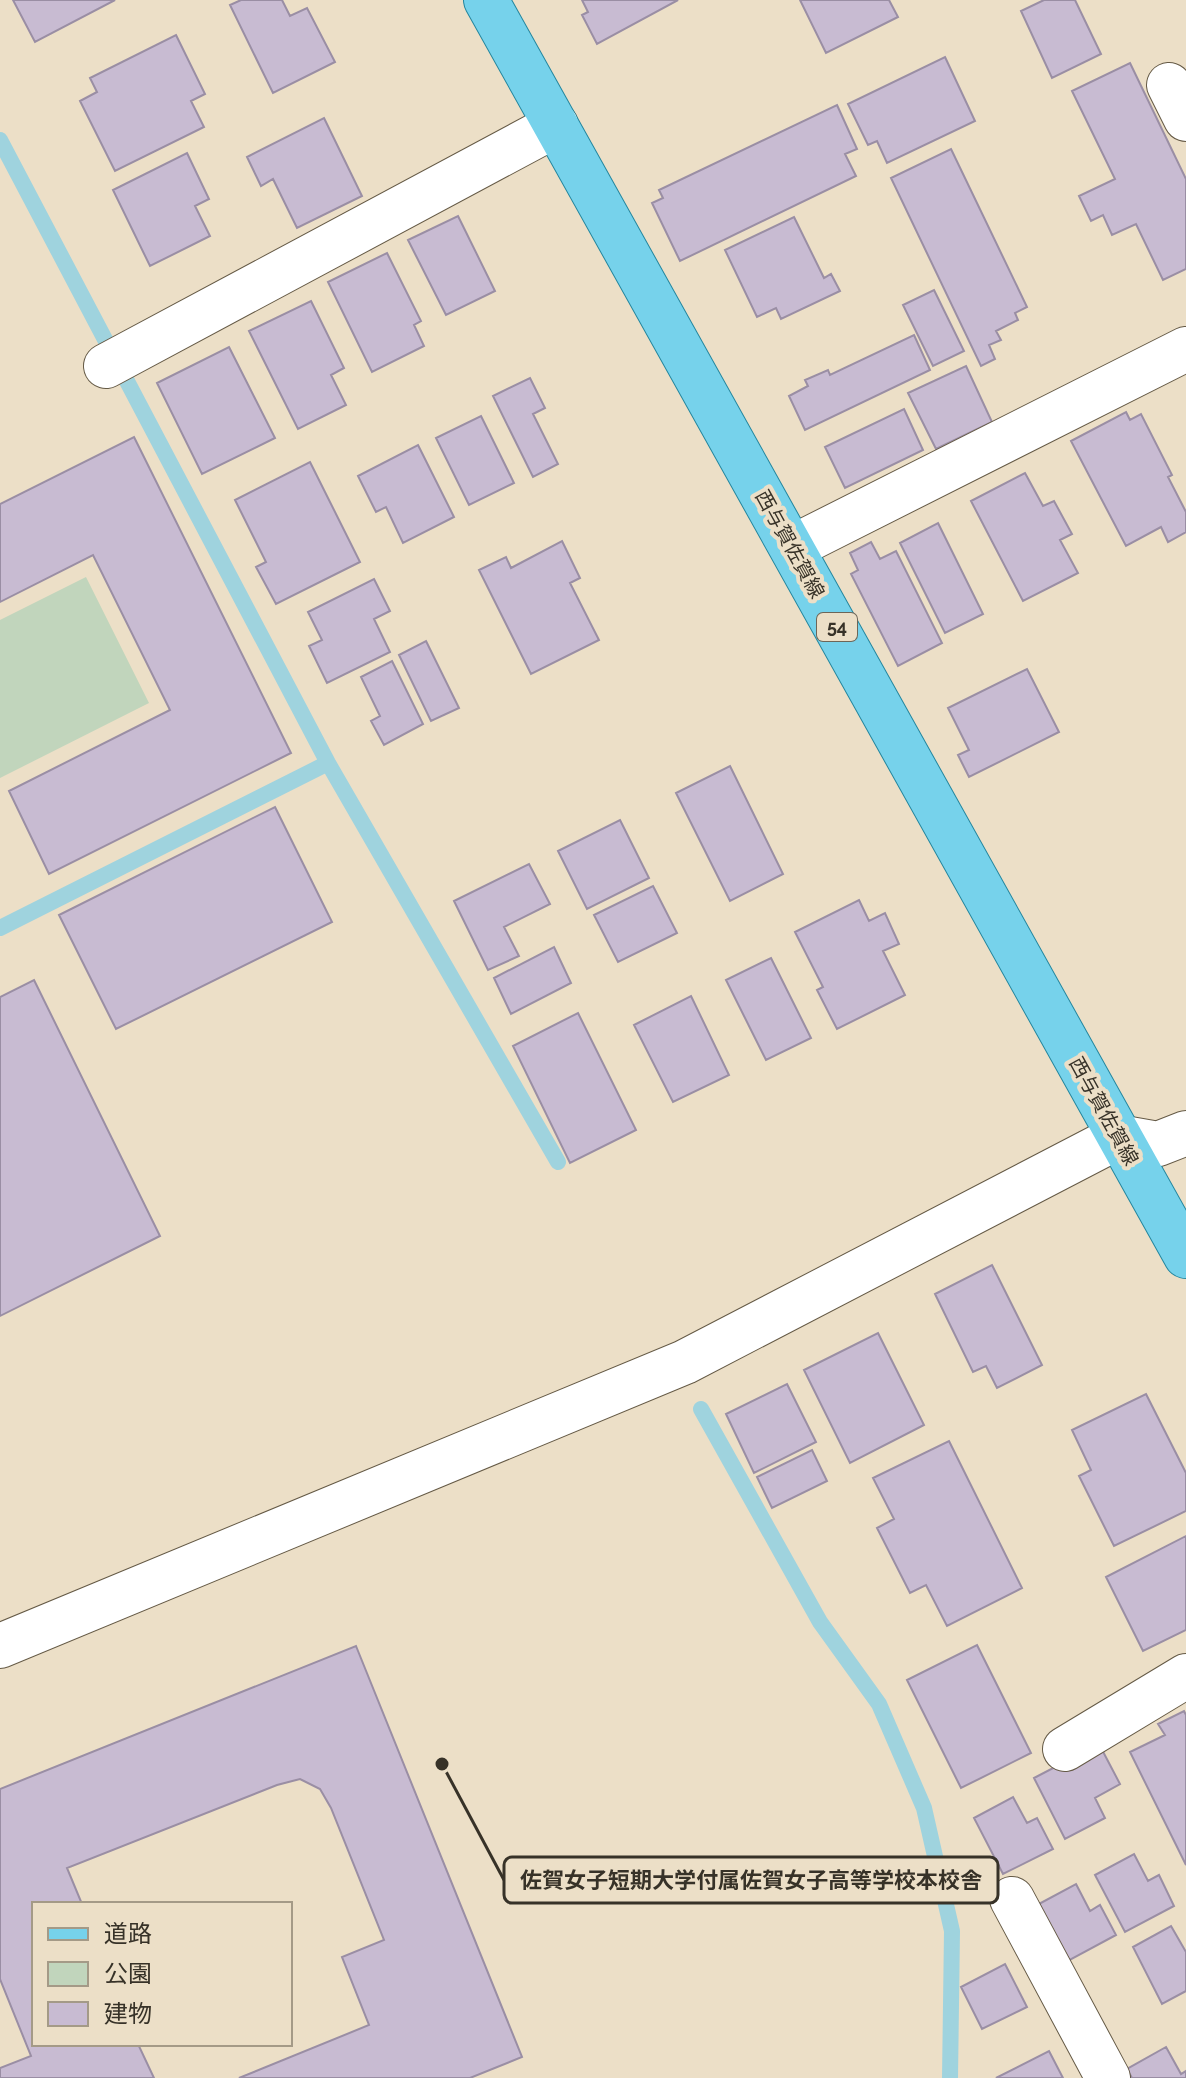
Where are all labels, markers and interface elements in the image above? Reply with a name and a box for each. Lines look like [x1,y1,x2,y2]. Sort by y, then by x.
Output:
street label: 西与賀佐賀線 [750,486,830,602]
road number: 54 [817,613,857,641]
street label: 西与賀佐賀線 [1064,1053,1144,1169]
callout: 佐賀女子短期大学付属佐賀女子高等学校本校舎 [504,1857,998,1903]
text: 佐賀女子短期大学付属佐賀女子高等学校本校舎 [520,1867,982,1893]
legend [32,1902,292,2046]
text: 道路 [104,1919,152,1948]
text: 公園 [104,1959,152,1988]
text: 建物 [104,1999,152,2028]

